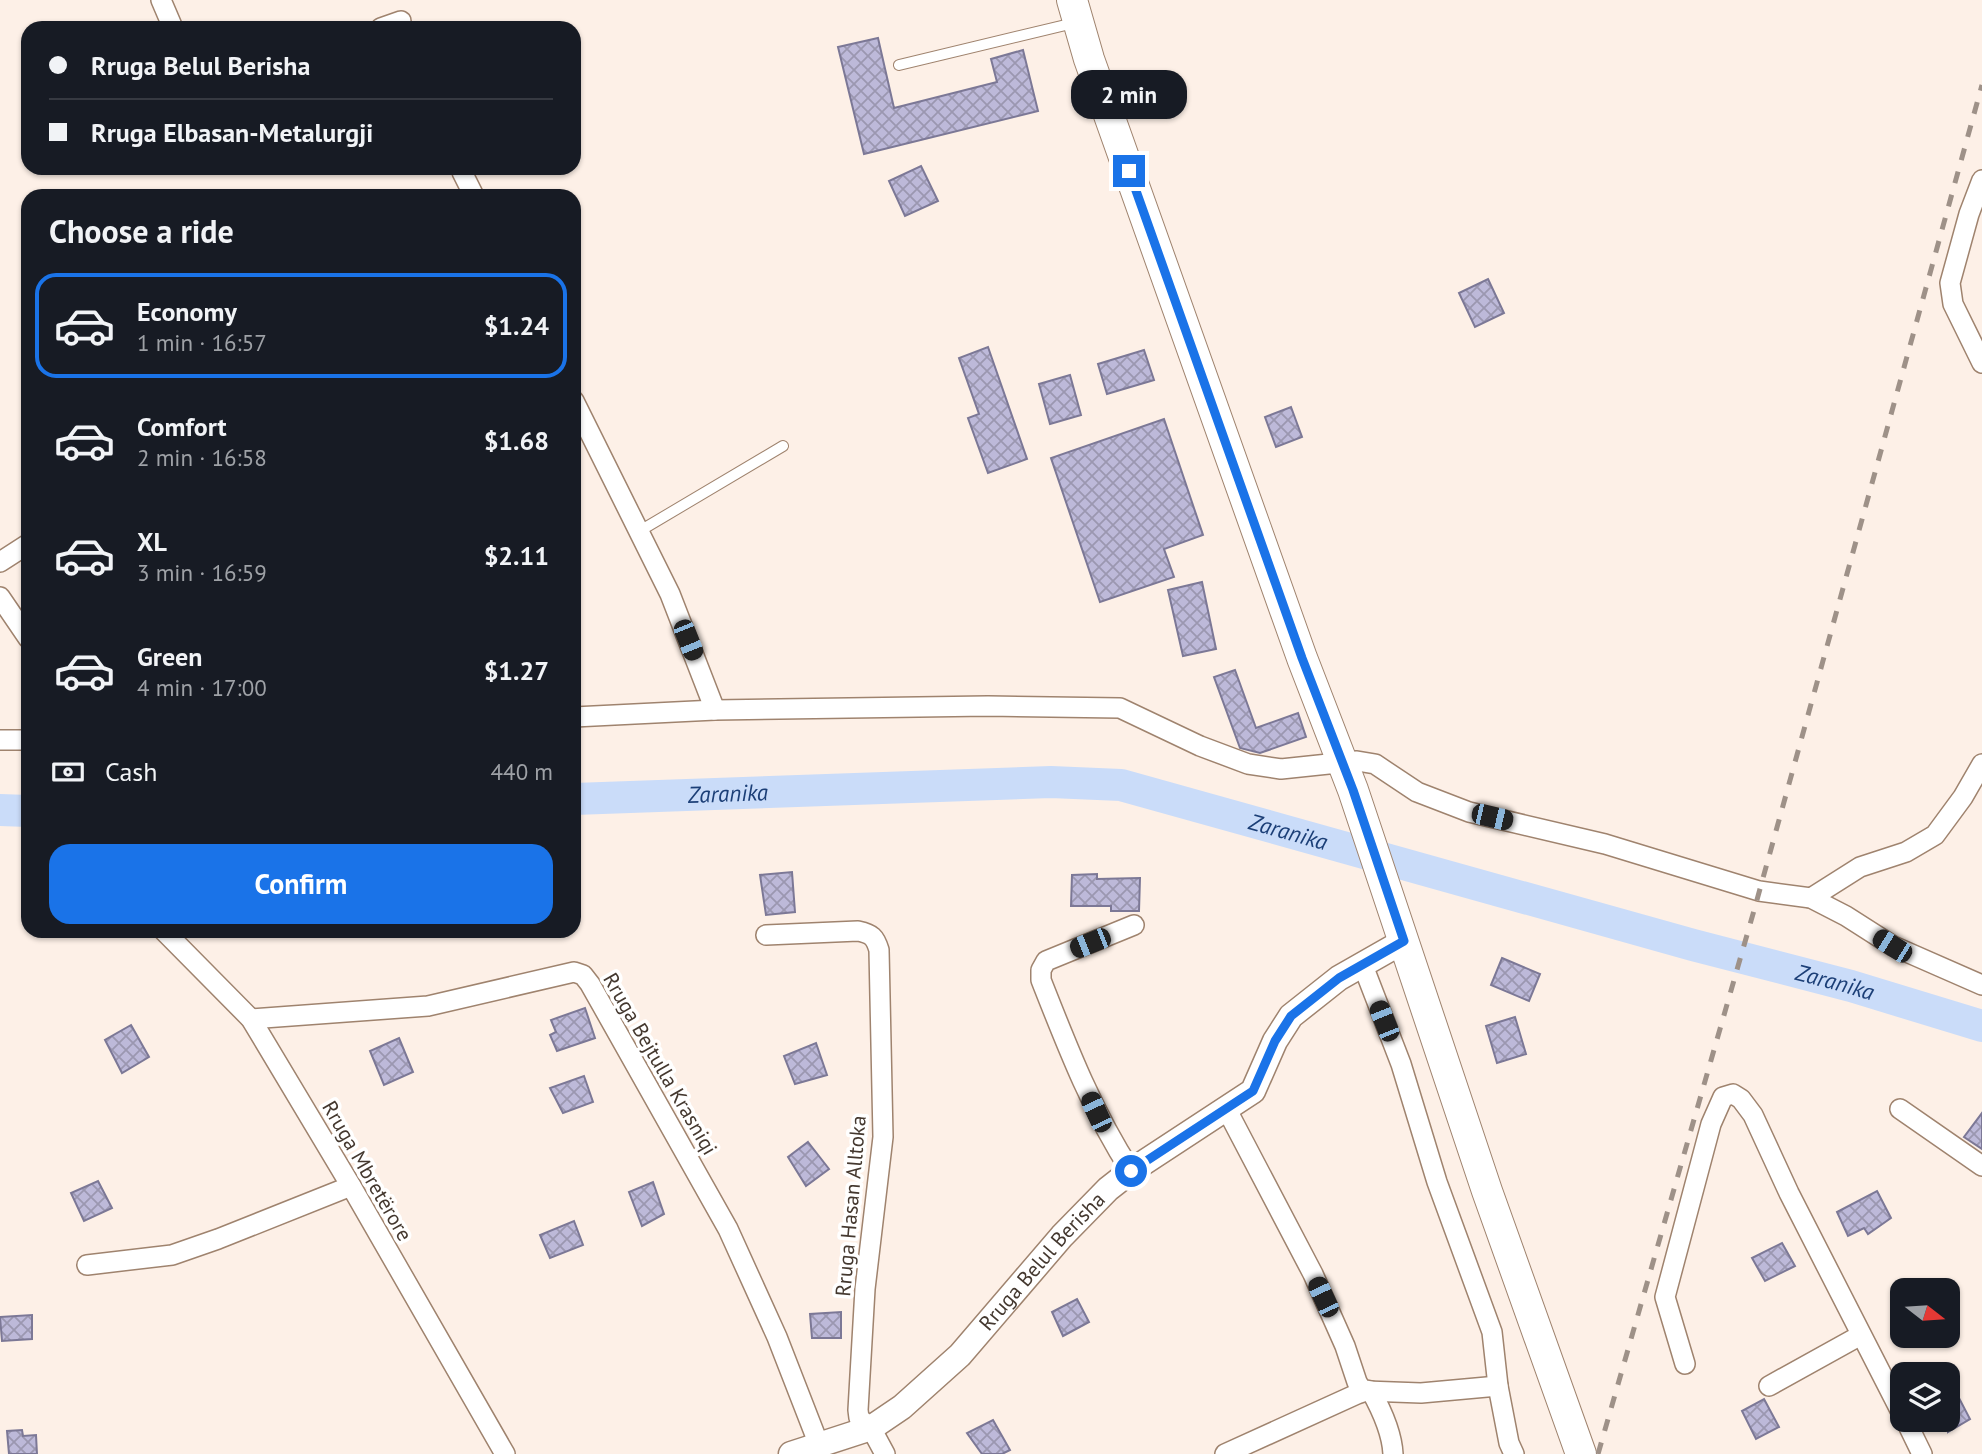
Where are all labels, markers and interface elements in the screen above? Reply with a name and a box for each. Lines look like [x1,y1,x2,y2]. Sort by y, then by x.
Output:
text: Rruga Belul Berisha [91,49,310,82]
callout: 2 min [1071,69,1187,118]
text: 2 min [1101,80,1157,109]
text: Rruga Elbasan-Metalurgji [91,116,373,149]
route end [1113,155,1145,187]
text: Choose a ride [49,210,234,252]
icon: car [53,294,116,357]
text: Economy [137,295,237,328]
text: $1.24 [484,309,549,342]
text: 1 min · 16:57 [137,328,267,357]
icon: car [53,409,116,472]
text: Comfort [137,410,227,443]
text: $1.68 [484,424,549,457]
text: 2 min · 16:58 [137,443,267,472]
icon: car [53,524,116,587]
text: XL [137,525,167,558]
text: $2.11 [484,539,549,572]
text: 3 min · 16:59 [137,558,267,587]
car [671,617,706,663]
icon: car [53,639,116,702]
text: Green [137,640,202,673]
text: $1.27 [484,654,549,687]
text: 4 min · 17:00 [137,673,267,702]
icon: cash [49,753,87,791]
text: Cash [105,755,157,788]
text: 440 m [491,757,553,786]
water label: Zaranika [686,777,769,809]
car [1470,802,1515,832]
water label: Zaranika [1245,806,1331,856]
button: Confirm [49,844,553,924]
car [1067,925,1114,961]
car [1869,926,1916,966]
water label: Zaranika [1792,957,1878,1006]
street label: Rruga Bejtulla Krasniqi [597,968,724,1160]
car [1367,998,1402,1044]
car [1078,1089,1115,1135]
street label: Rruga Mbretërore [316,1096,419,1246]
street label: Rruga Hasan Alltoka [829,1114,872,1297]
route start [1115,1155,1147,1187]
street label: Rruga Belul Berisha [973,1186,1111,1336]
car [1305,1274,1342,1320]
north arrow [1890,1278,1960,1348]
map controls [1890,1278,1960,1432]
button: layers [1890,1362,1960,1432]

